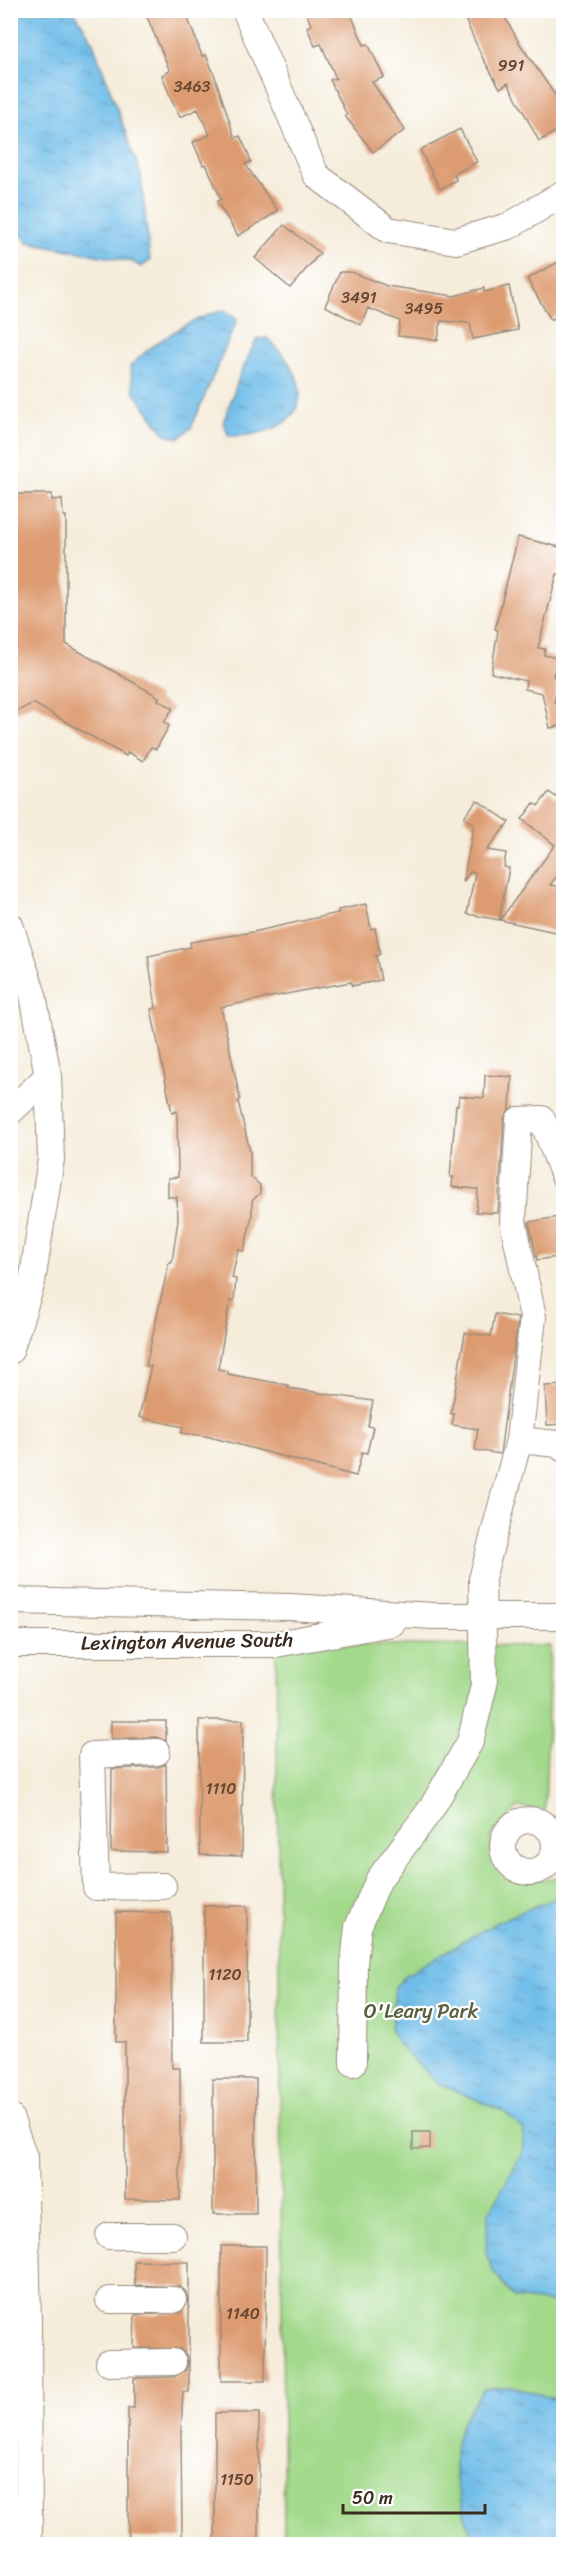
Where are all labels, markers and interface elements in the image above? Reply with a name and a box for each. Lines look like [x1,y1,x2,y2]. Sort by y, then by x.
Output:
house number: 991 [498,51,524,80]
house number: 3463 [174,72,211,101]
house number: 3491 [341,283,377,312]
house number: 3495 [405,294,443,323]
street label: Lexington Avenue South [80,1622,294,1661]
house number: 1110 [206,1774,236,1803]
house number: 1120 [208,1960,242,1989]
park label: O'Leary Park [364,1994,479,2029]
house number: 1140 [226,2299,260,2328]
house number: 1150 [220,2465,254,2494]
scale bar [343,2477,486,2515]
text: 50 m [352,2482,393,2514]

